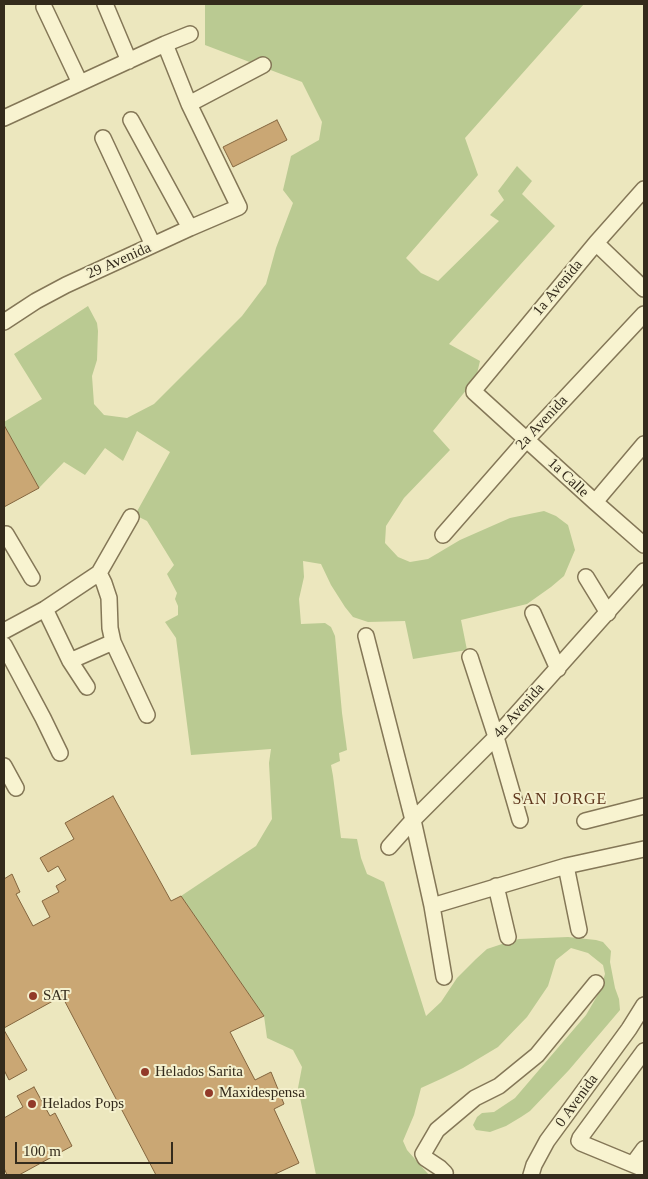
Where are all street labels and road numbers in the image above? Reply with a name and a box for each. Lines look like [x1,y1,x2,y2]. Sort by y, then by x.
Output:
street label: 29 Avenida [84,239,154,283]
street label: 1a Avenida [529,256,587,320]
street label: 2a Avenida [512,392,572,454]
street label: 1a Calle [544,455,592,501]
street label: 4a Avenida [490,680,548,742]
street label: 0 Avenida [552,1071,602,1131]

